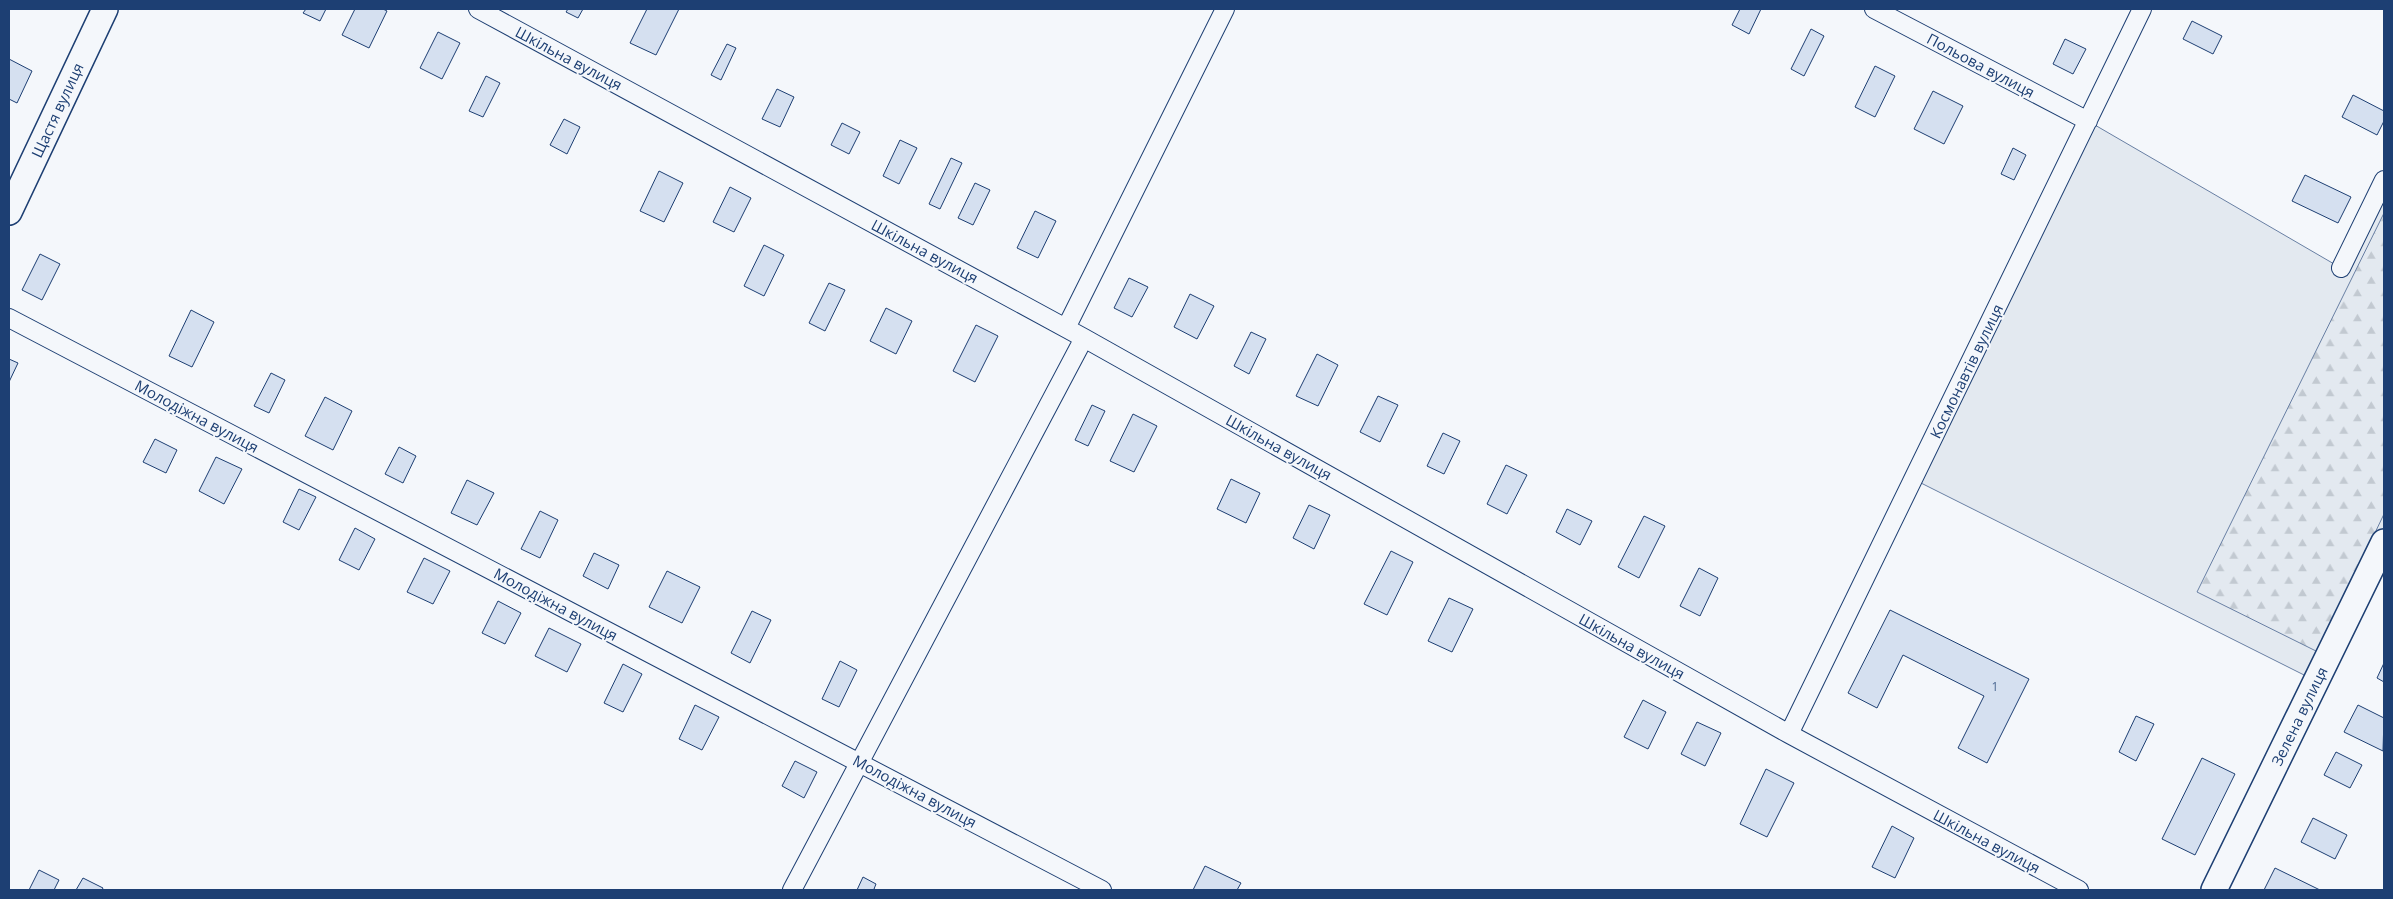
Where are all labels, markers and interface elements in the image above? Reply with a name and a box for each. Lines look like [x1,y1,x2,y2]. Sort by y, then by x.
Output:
street label: Шкільна вулиця [512,21,626,95]
street label: Польова вулиця [1924,28,2038,102]
street label: Щастя вулиця [26,59,88,161]
street label: Шкільна вулиця [868,214,982,288]
street label: Космонавтів вулиця [1925,300,2007,442]
street label: Молодіжна вулиця [132,375,262,457]
street label: Шкільна вулиця [1222,410,1336,484]
street label: Молодіжна вулиця [491,563,621,645]
street label: Шкільна вулиця [1575,609,1689,683]
street label: Зелена вулиця [2266,663,2332,769]
house number: 1 [1992,678,1998,695]
street label: Молодіжна вулиця [850,750,980,832]
street label: Шкільна вулиця [1930,804,2044,878]

